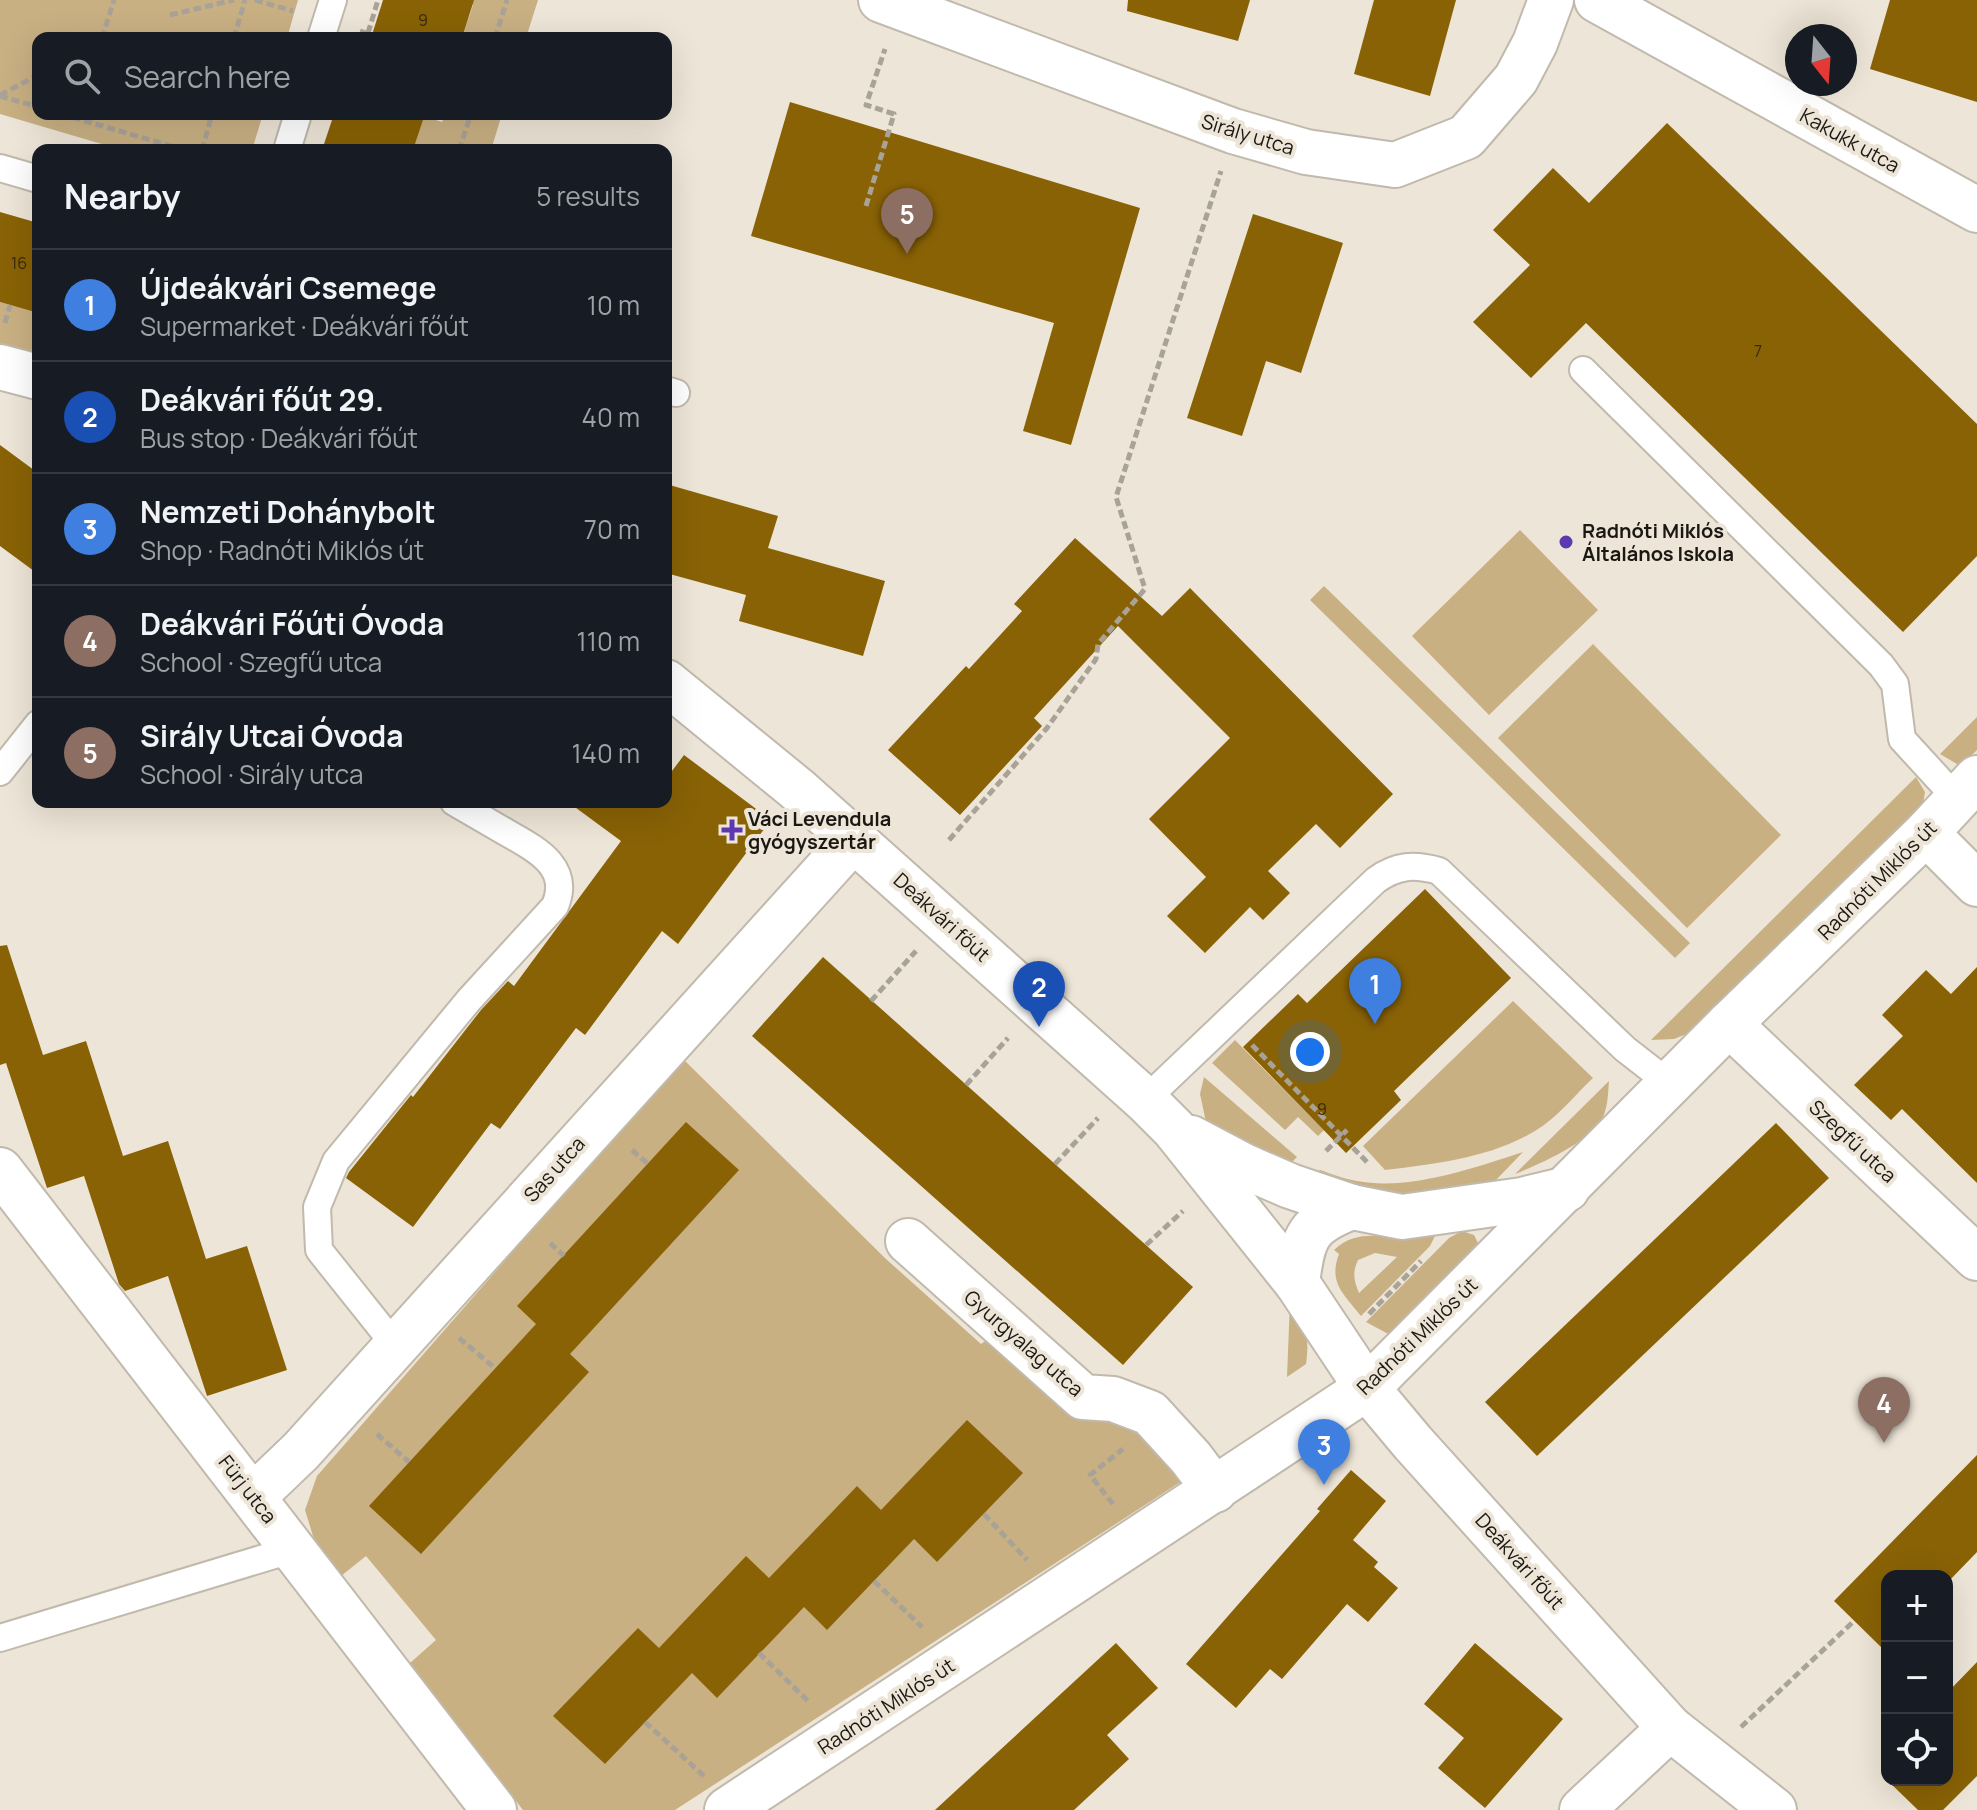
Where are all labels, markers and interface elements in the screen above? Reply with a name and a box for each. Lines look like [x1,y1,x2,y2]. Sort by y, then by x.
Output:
house number: 9 [418,9,428,31]
north arrow [1785,24,1857,96]
search box [32,32,672,120]
icon: search [60,54,104,98]
text: Search here [124,56,291,97]
street label: Kakukk utca [1795,101,1905,179]
street label: Sirály utca [1198,107,1298,161]
text: Nearby [64,173,180,219]
text: 5 results [536,178,640,214]
pin: 5 [881,188,933,254]
house number: 16 [11,252,27,274]
text: Újdeákvári Csemege [140,267,437,308]
text: 1 [84,287,96,323]
text: 10 m [587,287,640,323]
text: Supermarket · Deákvári főút [140,308,469,344]
house number: 7 [1754,340,1762,362]
text: Deákvári főút 29. [140,379,384,420]
text: 2 [82,399,98,435]
text: 40 m [582,399,640,435]
text: Bus stop · Deákvári főút [140,420,418,456]
text: Nemzeti Dohánybolt [140,491,435,532]
text: 3 [82,511,98,547]
text: 70 m [584,511,640,547]
place label: Radnóti Miklós Általános Iskola [1582,517,1734,567]
text: Shop · Radnóti Miklós út [140,532,424,568]
marker: Radnóti Miklós Általános Iskola [1557,533,1575,551]
text: Deákvári Főúti Óvoda [140,603,444,644]
text: 4 [82,623,98,659]
text: 110 m [577,623,640,659]
text: School · Szegfű utca [140,644,382,680]
text: Sirály Utcai Óvoda [140,715,404,756]
text: 5 [82,735,98,771]
text: 140 m [571,735,640,771]
text: School · Sirály utca [140,756,363,792]
place label: Váci Levendula gyógyszertár [748,805,891,855]
street label: Radnóti Miklós út [1812,815,1942,945]
marker: Váci Levendula gyógyszertár [723,821,741,839]
street label: Deákvári főút [888,867,996,967]
pin: 1 [1349,958,1401,1024]
pin: 2 [1013,961,1065,1027]
your location [1290,1032,1330,1072]
street label: Szegfű utca [1803,1094,1903,1188]
house number: 9 [1317,1098,1327,1120]
street label: Sas utca [517,1130,591,1208]
street label: Radnóti Miklós út [1351,1271,1483,1401]
street label: Gyurgyalag utca [959,1284,1089,1402]
pin: 4 [1858,1377,1910,1443]
pin: 3 [1298,1419,1350,1485]
street label: Fürj utca [213,1449,283,1529]
street label: Deákvári főút [1470,1507,1570,1615]
map controls [1881,1570,1953,1786]
button: + [1881,1570,1953,1642]
button: − [1881,1642,1953,1714]
street label: Radnóti Miklós út [812,1652,960,1760]
button: locate [1881,1714,1953,1786]

